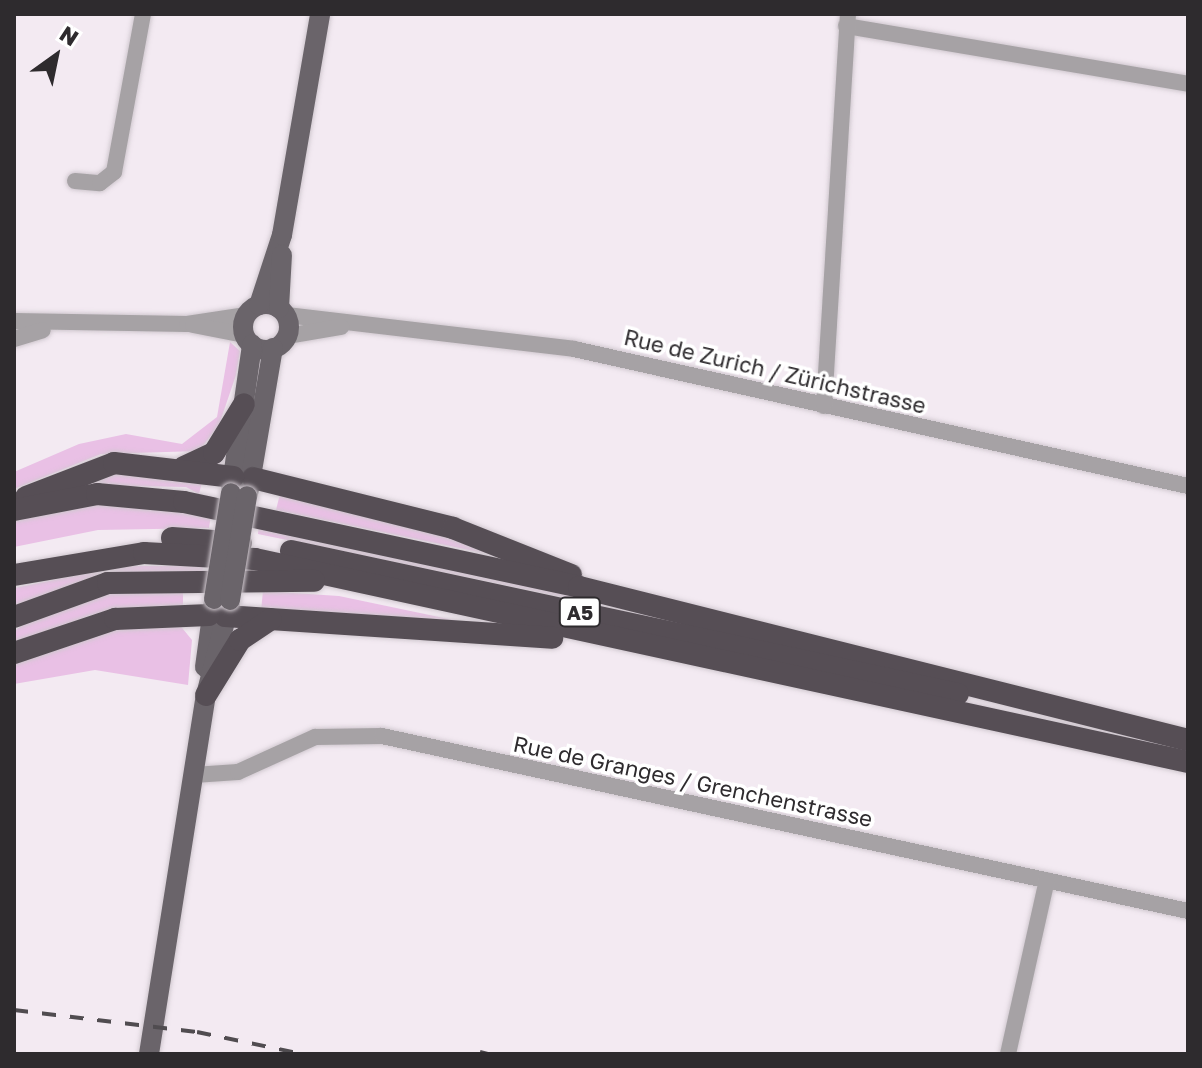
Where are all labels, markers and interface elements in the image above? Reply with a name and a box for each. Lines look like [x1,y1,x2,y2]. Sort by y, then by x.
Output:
north arrow [16,16,96,96]
text: N [55,20,84,51]
street label: Rue de Zurich / Zürichstrasse [622,323,928,419]
road number: A5 [558,596,602,628]
street label: Rue de Granges / Grenchenstrasse [511,730,875,832]

